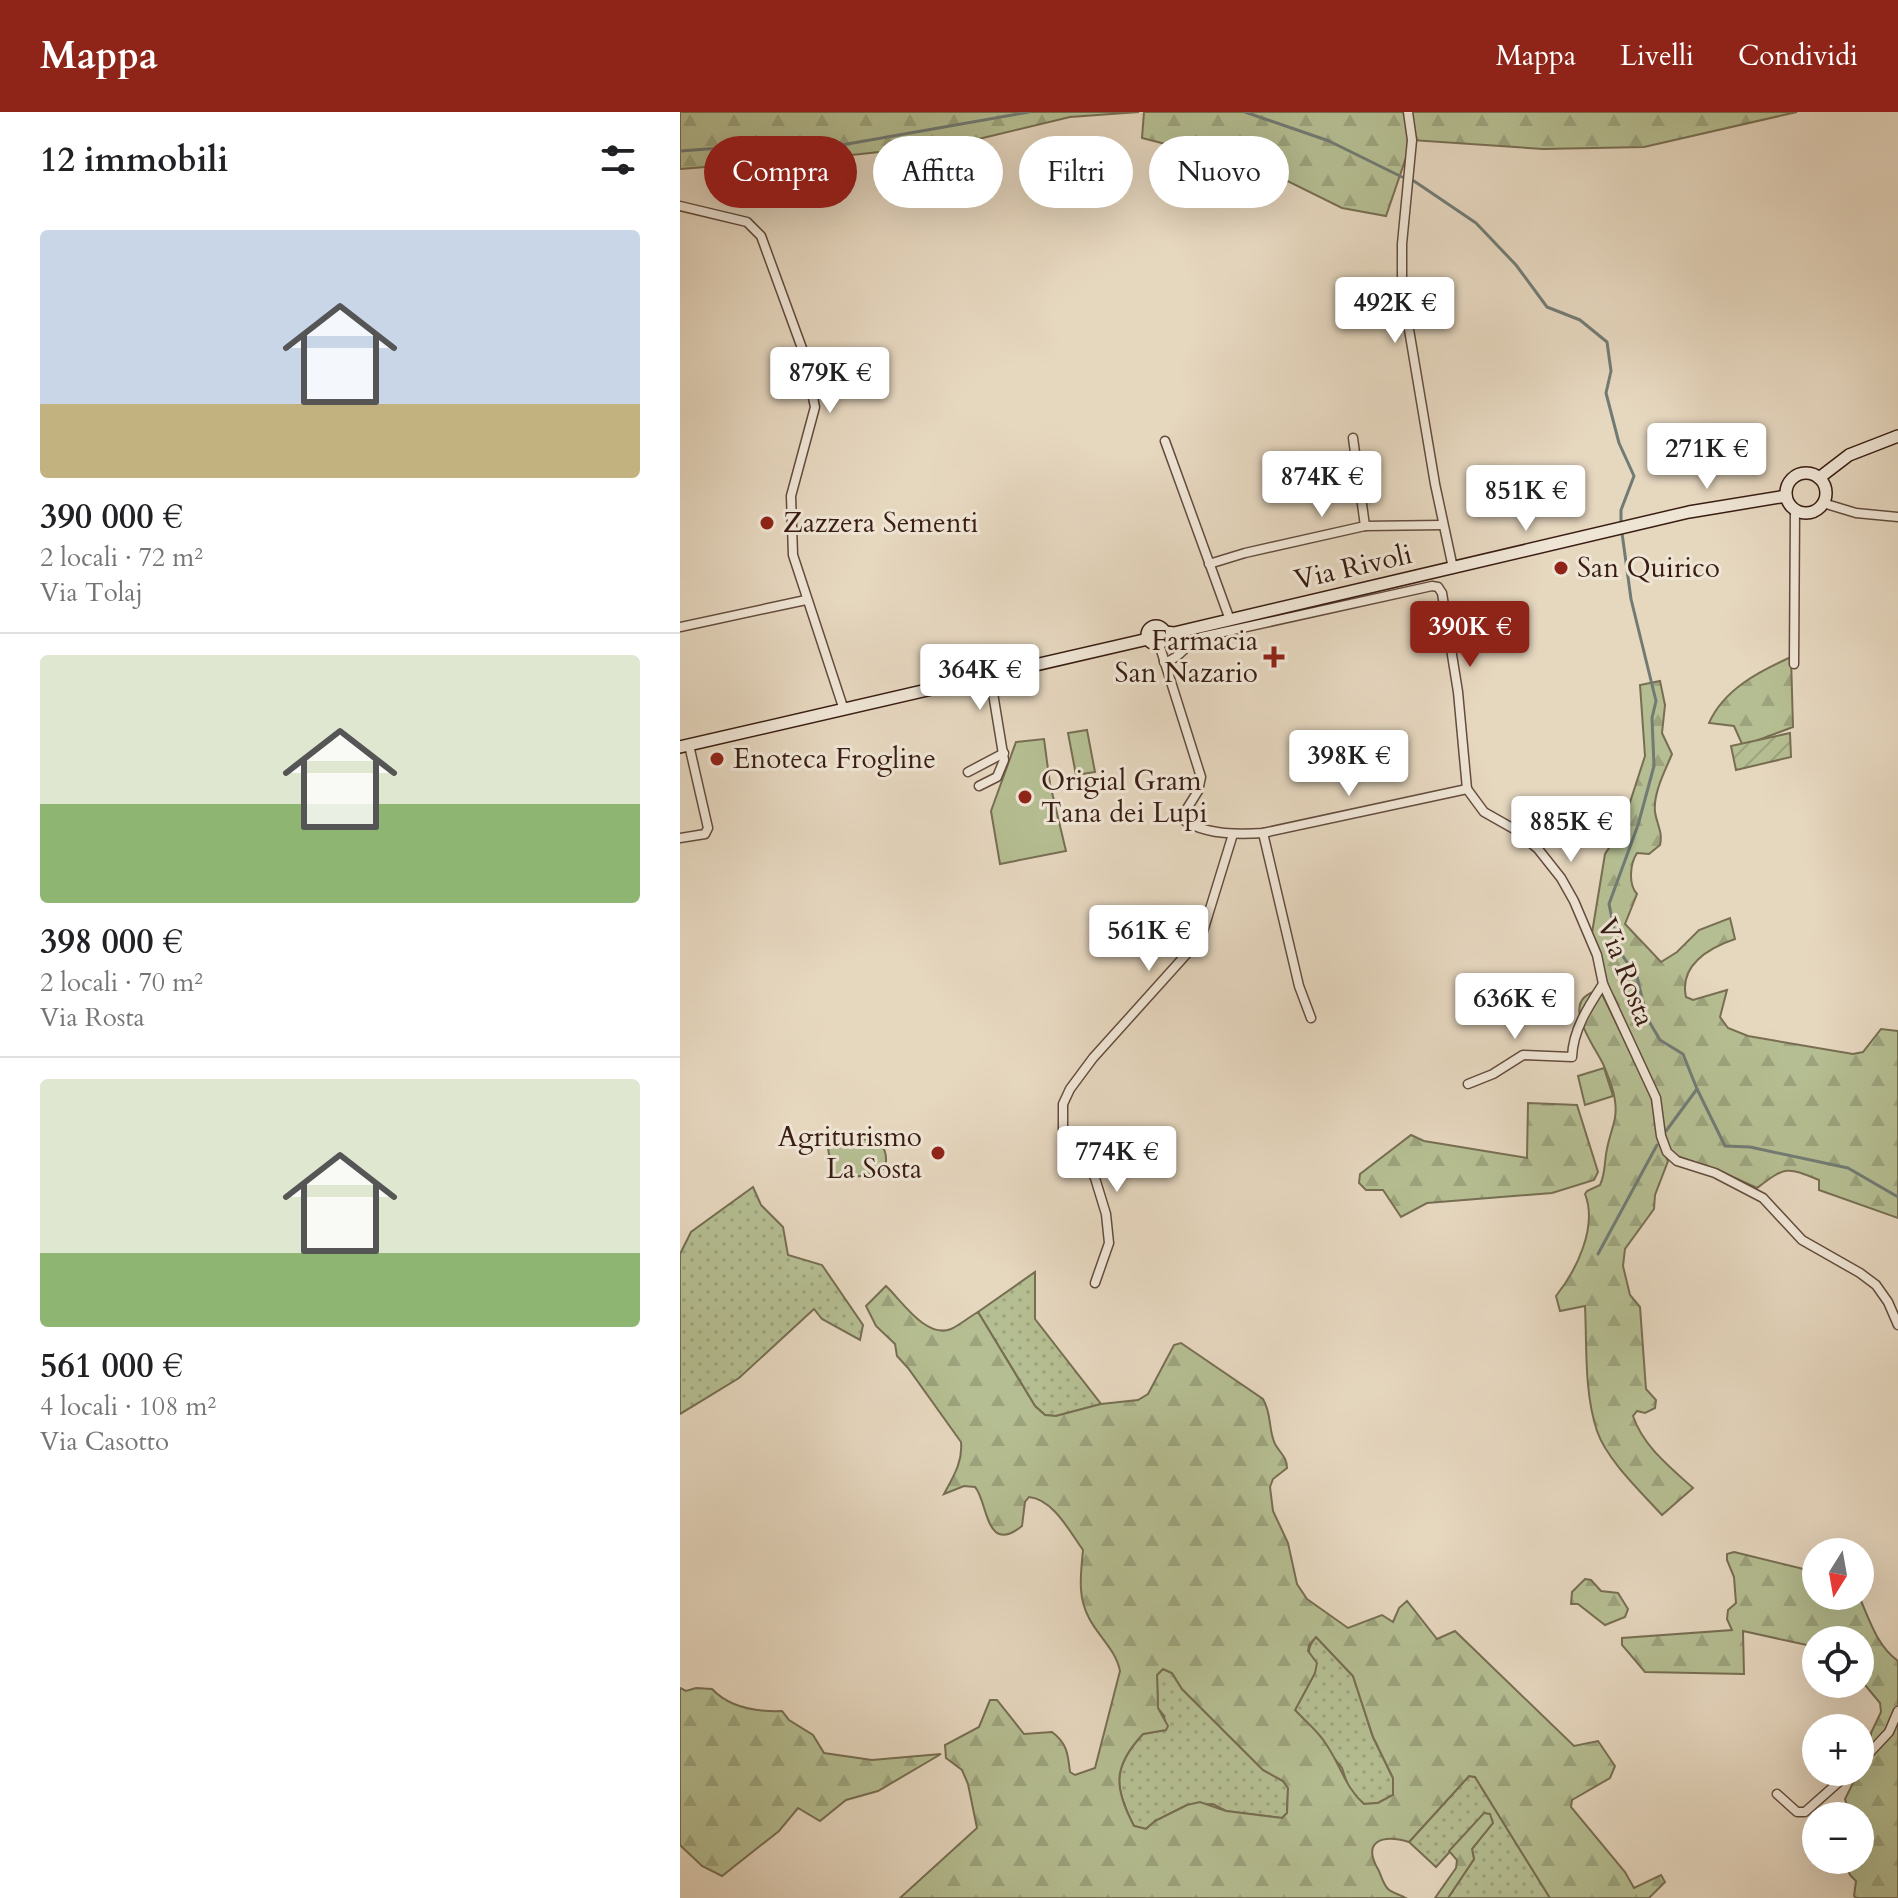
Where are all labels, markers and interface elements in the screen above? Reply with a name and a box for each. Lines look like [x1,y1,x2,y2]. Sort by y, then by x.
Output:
text: Mappa [40,30,158,82]
text: Mappa [1496,37,1576,75]
text: Livelli [1620,37,1694,75]
text: Condividi [1738,37,1858,75]
chip: Compra [704,136,857,208]
chip: Affitta [873,136,1003,208]
chip: Filtri [1019,136,1133,208]
chip: Nuovo [1149,136,1289,208]
text: 12 immobili [40,137,228,183]
icon: filters [596,138,640,182]
pin: 492K € [1330,277,1460,345]
icon: home [268,282,412,426]
text: 492K € [1353,285,1437,320]
pin: 879K € [765,347,895,415]
text: 879K € [788,355,872,390]
pin: 271K € [1642,423,1772,491]
text: 271K € [1665,431,1749,466]
pin: 874K € [1257,451,1387,519]
text: 874K € [1280,459,1364,494]
pin: 851K € [1461,465,1591,533]
text: 851K € [1484,473,1568,508]
text: 390 000 € [40,494,183,540]
place label: Zazzera Sementi [783,504,979,542]
marker: Zazzera Sementi [758,514,776,532]
street label: Via Rivoli [1290,535,1416,599]
text: 2 locali · 72 m² [40,540,203,575]
place label: San Quirico [1577,549,1720,587]
marker: San Quirico [1552,559,1570,577]
text: Via Tolaj [40,575,143,610]
pin: 390K € [1405,601,1535,669]
text: 390K € [1428,609,1512,644]
place label: Farmacia San Nazario [1115,622,1258,692]
pin: 364K € [915,644,1045,712]
marker: Farmacia San Nazario [1265,648,1283,666]
text: 364K € [938,652,1022,687]
icon: home [268,707,412,851]
pin: 398K € [1284,730,1414,798]
text: 398K € [1307,738,1391,773]
place label: Enoteca Frogline [733,740,936,778]
marker: Enoteca Frogline [708,750,726,768]
place label: Origial Gram Tana dei Lupi [1041,762,1207,832]
marker: Origial Gram Tana dei Lupi [1016,788,1034,806]
pin: 885K € [1506,796,1636,864]
text: 885K € [1529,804,1613,839]
pin: 561K € [1084,905,1214,973]
street label: Via Rosta [1588,912,1664,1032]
text: 561K € [1107,913,1191,948]
text: 398 000 € [40,919,183,965]
text: 2 locali · 70 m² [40,965,203,1000]
pin: 636K € [1450,973,1580,1041]
text: 636K € [1473,981,1557,1016]
text: Via Rosta [40,1000,145,1035]
place label: Agriturismo La Sosta [778,1118,922,1188]
pin: 774K € [1052,1126,1182,1194]
icon: home [268,1131,412,1275]
text: 774K € [1075,1134,1159,1169]
marker: Agriturismo La Sosta [929,1144,947,1162]
text: 561 000 € [40,1343,183,1389]
text: 4 locali · 108 m² [40,1389,216,1424]
text: Via Casotto [40,1424,169,1459]
north arrow [1802,1538,1874,1610]
map controls [1802,1538,1874,1874]
button: locate [1802,1626,1874,1698]
button: + [1802,1714,1874,1786]
button: − [1802,1802,1874,1874]

